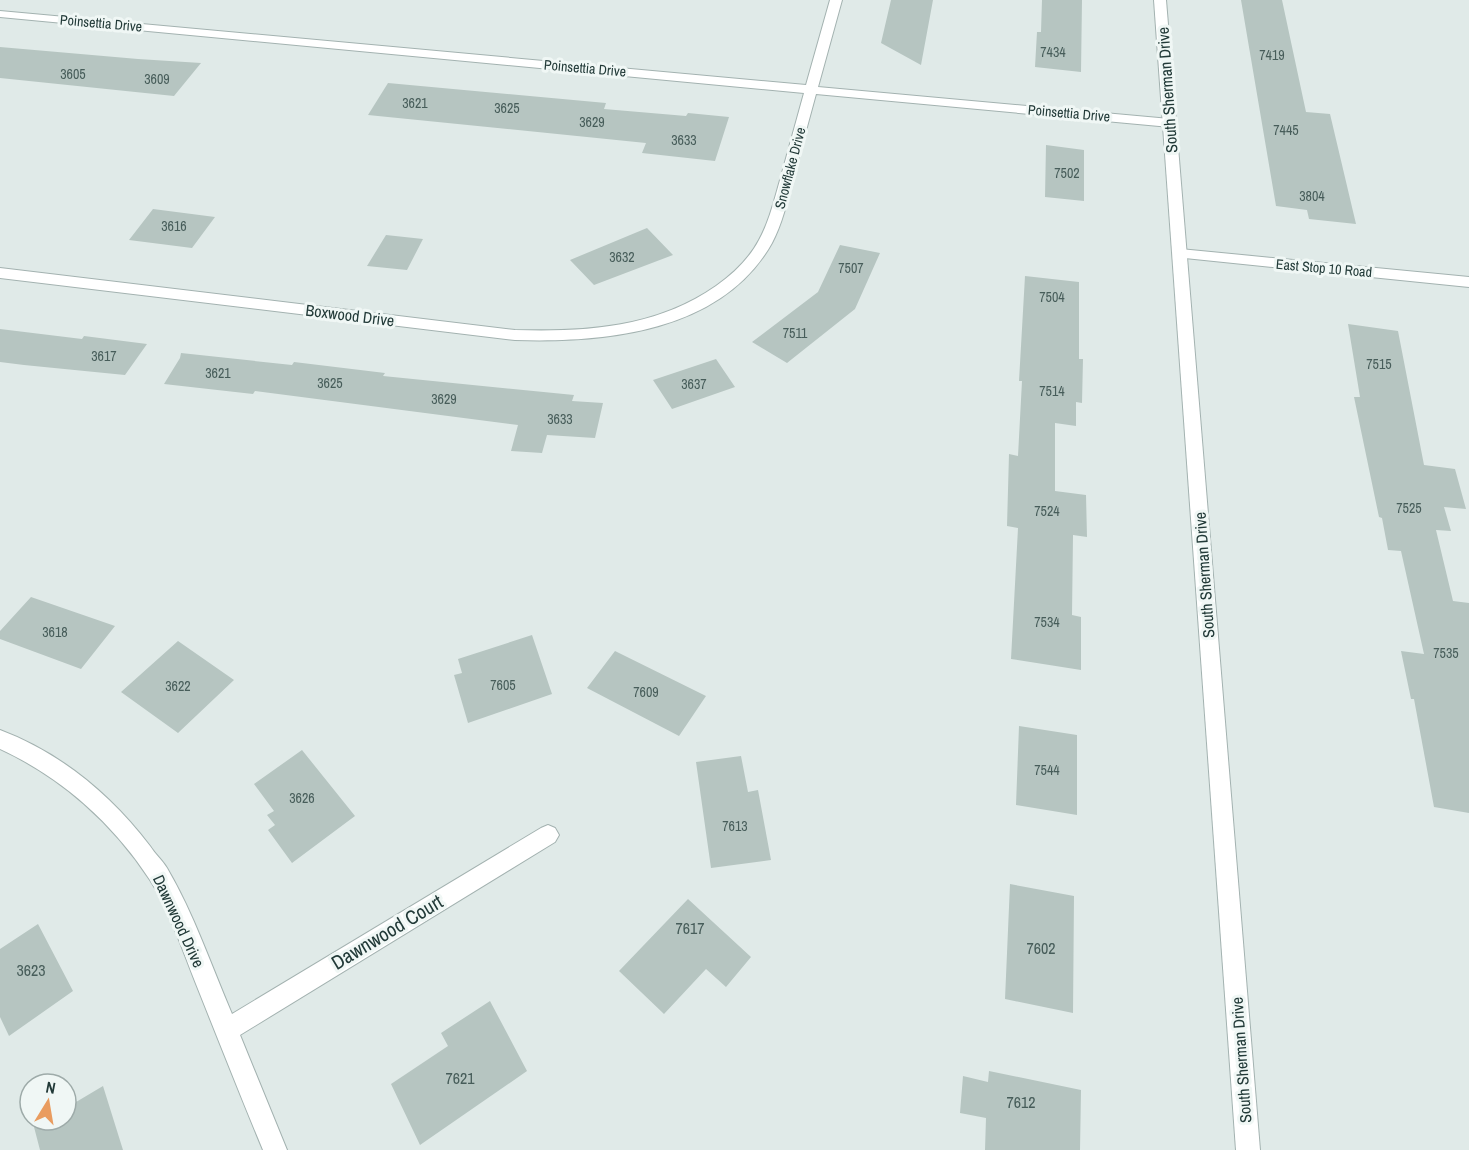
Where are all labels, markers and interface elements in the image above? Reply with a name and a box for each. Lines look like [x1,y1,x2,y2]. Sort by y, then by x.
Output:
street label: Poinsettia Drive [59,10,143,36]
street label: South Sherman Drive [1152,26,1182,154]
house number: 7434 [1040,43,1066,61]
house number: 7419 [1259,46,1285,64]
street label: Poinsettia Drive [543,55,627,81]
house number: 3605 [60,65,86,83]
house number: 3609 [144,70,170,88]
house number: 3621 [402,94,428,112]
house number: 3625 [494,99,520,117]
street label: Poinsettia Drive [1027,100,1111,126]
house number: 3629 [579,113,605,131]
house number: 7445 [1273,121,1299,139]
street label: Snowflake Drive [770,125,810,211]
house number: 3633 [671,131,697,149]
house number: 7502 [1054,164,1080,182]
house number: 3804 [1299,187,1325,205]
house number: 3616 [161,217,187,235]
house number: 3632 [609,248,635,266]
street label: East Stop 10 Road [1275,255,1373,281]
house number: 7507 [838,259,864,277]
house number: 7504 [1039,288,1065,306]
street label: Boxwood Drive [305,299,395,331]
house number: 7511 [783,324,808,342]
house number: 3617 [91,347,117,365]
house number: 7515 [1366,355,1392,373]
house number: 3621 [205,364,231,382]
house number: 3625 [317,374,343,392]
house number: 3637 [681,375,707,393]
house number: 7514 [1039,382,1065,400]
house number: 3629 [431,390,457,408]
house number: 3633 [547,410,573,428]
house number: 7525 [1396,499,1422,517]
house number: 7524 [1034,502,1060,520]
street label: South Sherman Drive [1189,511,1219,639]
house number: 7534 [1034,613,1060,631]
house number: 3618 [42,623,68,641]
house number: 7535 [1433,644,1459,662]
house number: 7605 [490,676,516,694]
house number: 3622 [165,677,191,695]
house number: 7609 [633,683,659,701]
house number: 7544 [1034,761,1060,779]
house number: 3626 [289,789,315,807]
house number: 7613 [722,817,748,835]
street label: Dawnwood Drive [148,871,210,971]
street label: Dawnwood Court [326,887,448,976]
house number: 7617 [675,917,705,939]
house number: 7602 [1026,937,1056,959]
house number: 3623 [16,959,46,981]
street label: South Sherman Drive [1226,996,1256,1124]
house number: 7621 [445,1067,475,1089]
north arrow [18,1072,78,1132]
text: N [44,1076,58,1099]
house number: 7612 [1006,1091,1036,1113]

